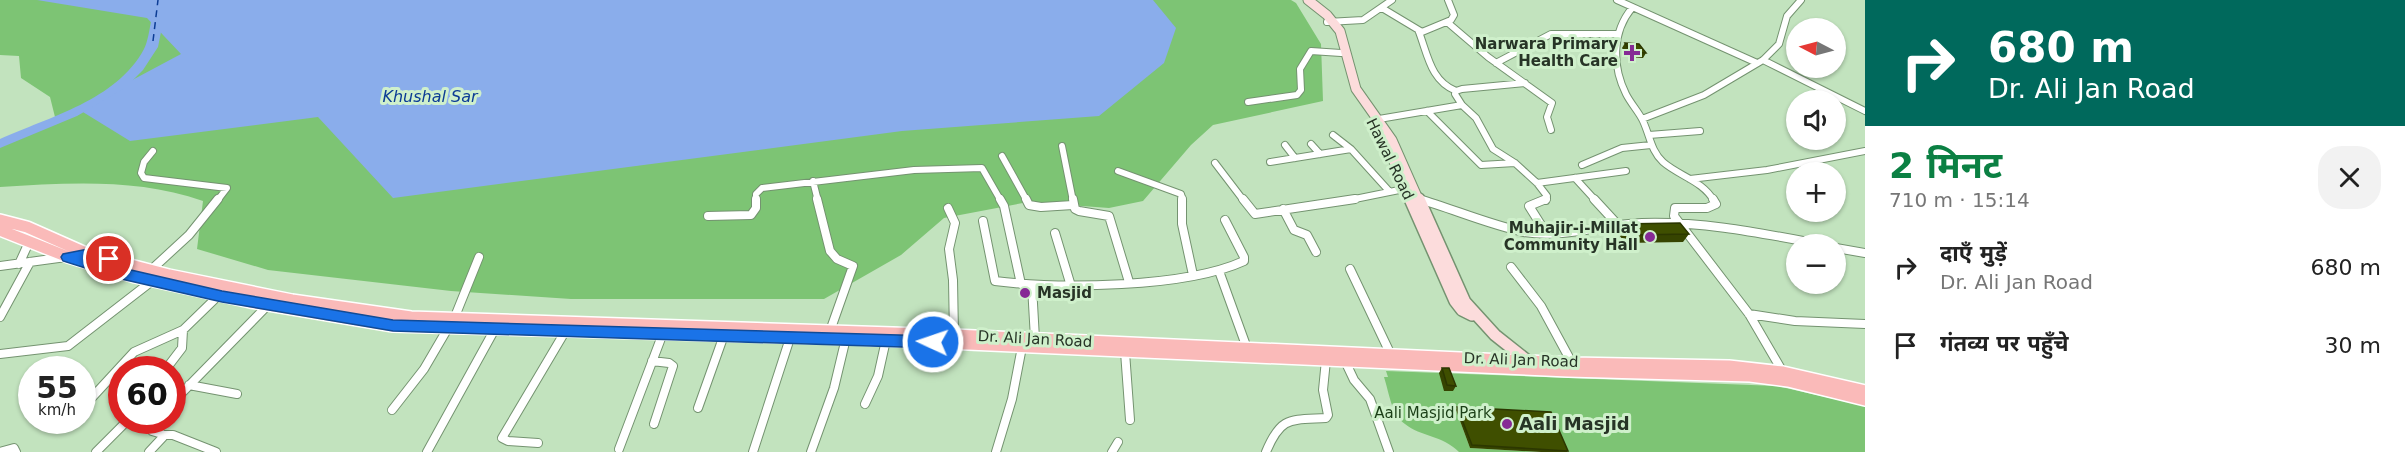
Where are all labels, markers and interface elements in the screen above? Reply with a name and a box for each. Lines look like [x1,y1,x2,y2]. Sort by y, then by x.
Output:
north arrow [1786,18,1846,78]
map controls [1786,18,1846,294]
text: 680 m [1988,23,2134,72]
icon: right [1889,24,1967,102]
place label: Narwara Primary Health Care [1475,35,1618,70]
marker: Narwara Primary Health Care [1623,44,1641,62]
text: Dr. Ali Jan Road [1988,73,2195,104]
water label: Khushal Sar [382,87,479,106]
button: sound [1786,90,1846,150]
street label: Hawal Road [1363,115,1417,203]
text: 2 मिनट [1889,145,2002,186]
button: close [2318,146,2381,209]
button: + [1786,162,1846,222]
text: 710 m · 15:14 [1889,188,2030,212]
place label: Muhajir-i-Millat Community Hall [1504,219,1638,254]
marker: Muhajir-i-Millat Community Hall [1643,230,1657,244]
pin [83,233,134,284]
button: − [1786,234,1846,294]
text: दाएँ मुड़ें [1940,241,2007,266]
icon: arrive [92,242,125,275]
icon: right [1889,251,1922,284]
text: 680 m [2311,255,2381,280]
text: Dr. Ali Jan Road [1940,270,2093,294]
place label: Masjid [1037,284,1092,302]
marker: Masjid [1018,286,1032,300]
position arrow [901,310,965,374]
street label: Dr. Ali Jan Road [977,327,1093,351]
icon: arrive [1889,329,1922,362]
text: गंतव्य पर पहुँचे [1940,331,2068,356]
text: 30 m [2325,333,2381,358]
street label: Dr. Ali Jan Road [1463,349,1579,371]
speed limit sign: 60 [108,356,186,434]
text: 55 [36,370,78,405]
text: km/h [38,401,76,419]
park label: Aali Masjid Park [1374,404,1492,422]
place label: Aali Masjid [1519,413,1630,434]
marker: Aali Masjid [1500,417,1514,431]

